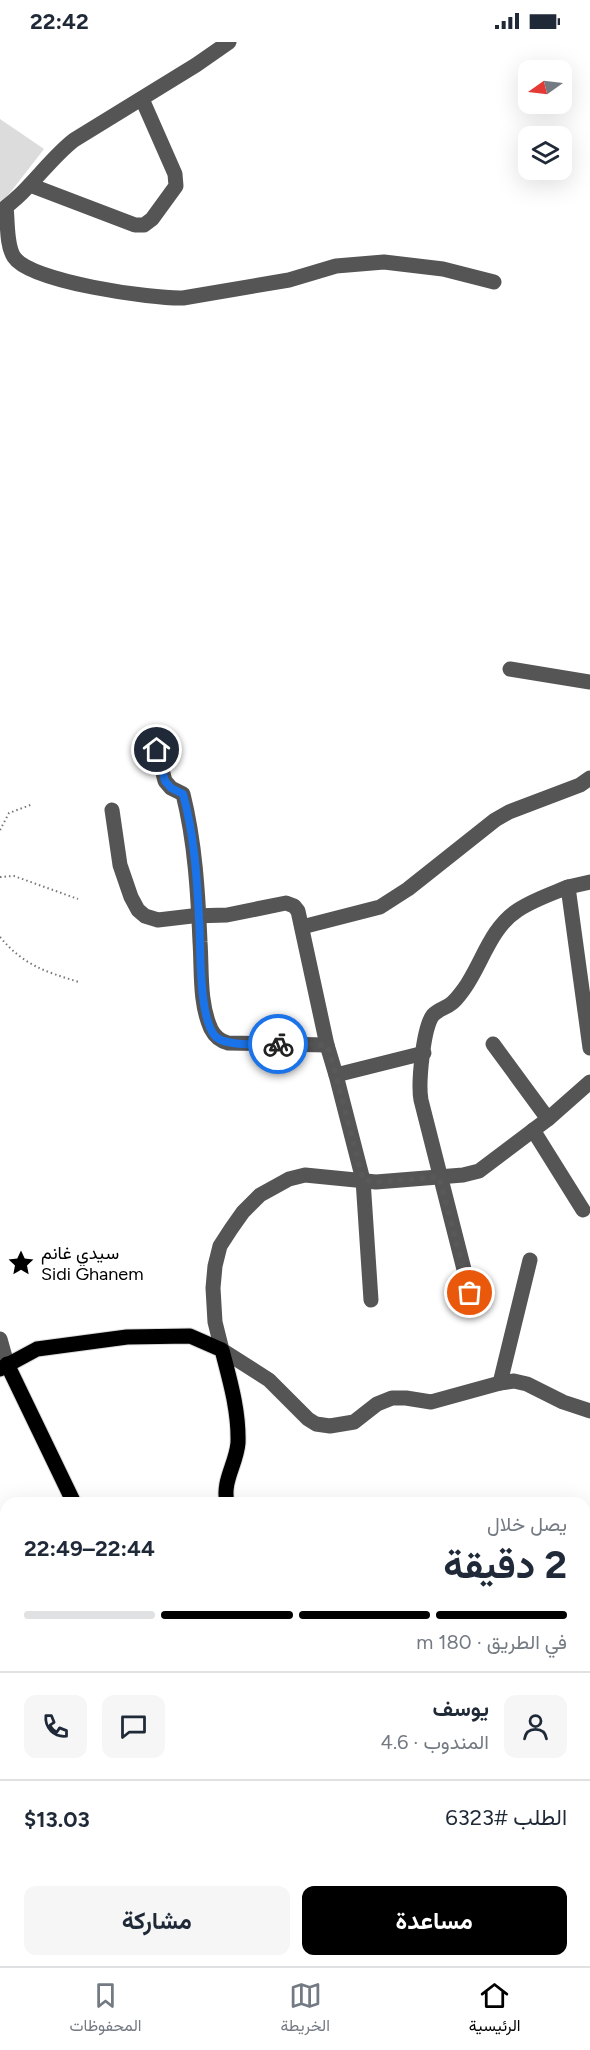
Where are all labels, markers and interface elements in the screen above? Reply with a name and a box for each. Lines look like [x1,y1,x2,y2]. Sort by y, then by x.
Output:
text: 22:42 [30,8,89,35]
north arrow [518,60,572,114]
map controls [518,60,572,180]
button: layers [518,126,572,180]
pin [131,724,182,775]
icon: home [140,733,173,766]
courier [248,1014,308,1074]
icon: bike [262,1028,295,1061]
place label: سيدي غانم Sidi Ghanem [41,1242,144,1285]
place icon: سيدي غانم Sidi Ghanem [6,1248,36,1278]
pin [444,1267,495,1318]
icon: bag [453,1276,486,1309]
text: يصل خلال [487,1512,567,1536]
text: 22:44–22:49 [24,1535,155,1562]
text: 2 دقيقة [443,1541,567,1588]
text: في الطريق · 180 m [416,1630,567,1654]
button: phone [24,1695,87,1758]
button: chat [102,1695,165,1758]
text: يوسف [433,1695,489,1722]
button: person [504,1695,567,1758]
text: المندوب · 4.6 [381,1730,489,1754]
text: الطلب #6323 [445,1804,567,1831]
text: $13.03 [24,1806,90,1833]
button: مشاركة [24,1886,290,1955]
button: مساعدة [302,1886,567,1955]
tab: المحفوظات [69,1979,142,2040]
tab: الخريطة [280,1979,330,2040]
tab: الرئيسية [469,1979,521,2040]

